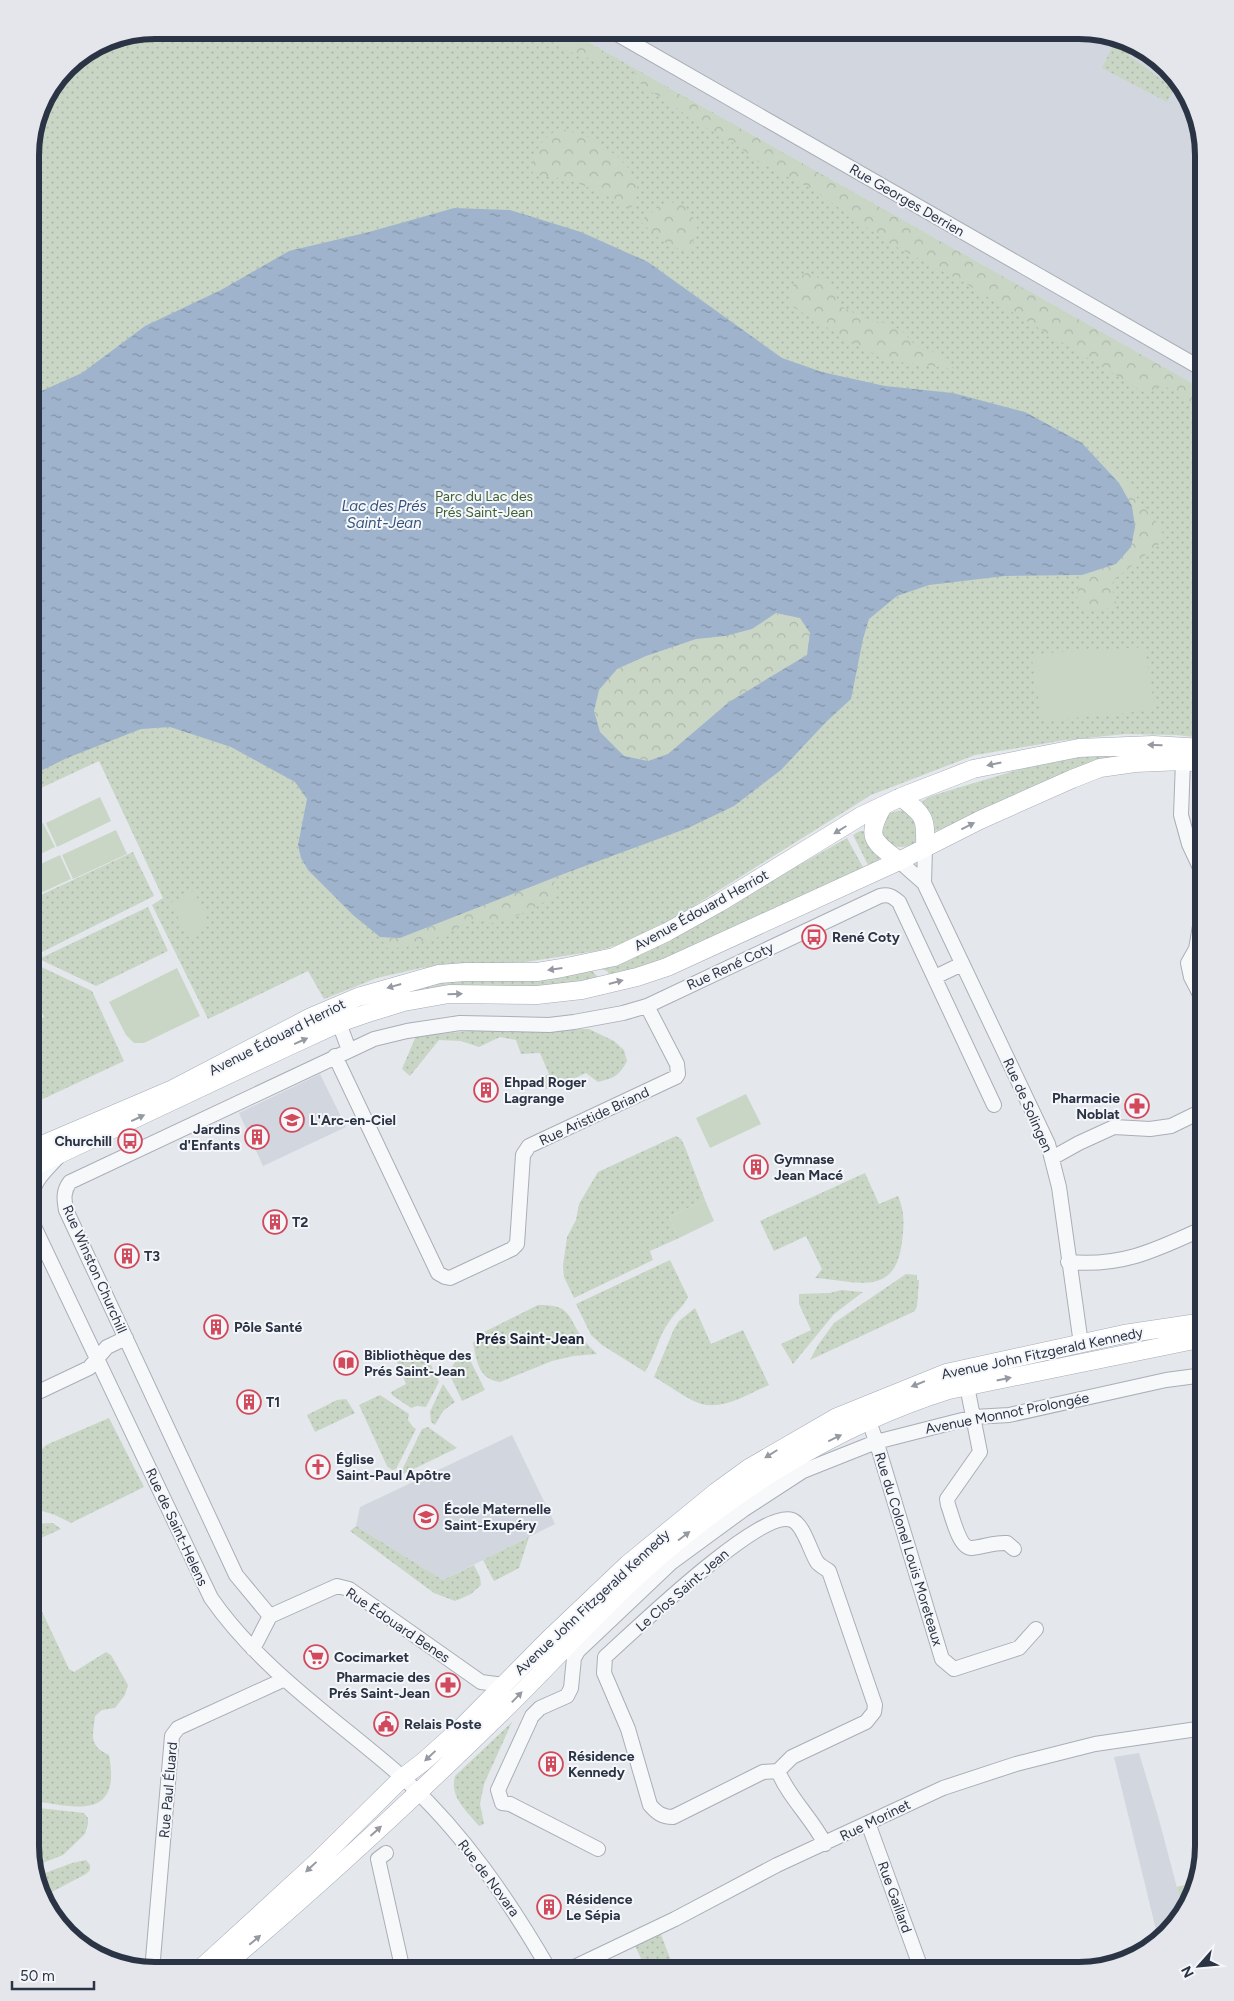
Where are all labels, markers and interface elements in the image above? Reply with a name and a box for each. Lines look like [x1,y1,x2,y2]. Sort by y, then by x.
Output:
street label: Rue Georges Derrien [846,161,967,240]
park label: Parc du Lac des Prés Saint-Jean [435,488,533,521]
water label: Lac des Prés Saint-Jean [341,497,427,532]
one-way arrow [1147,741,1163,749]
one-way arrow [987,760,1002,768]
one-way arrow [961,822,976,830]
one-way arrow [834,825,847,834]
street label: Avenue Édouard Herriot [631,866,771,954]
bus stop icon: René Coty [801,924,827,950]
place label: René Coty [832,929,901,946]
street label: Rue René Coty [684,939,777,994]
one-way arrow [547,965,563,973]
one-way arrow [609,978,624,986]
one-way arrow [387,982,402,990]
one-way arrow [447,990,463,998]
street label: Avenue Édouard Herriot [206,996,348,1079]
one-way arrow [294,1037,308,1045]
street label: Rue de Solingen [999,1055,1056,1155]
place label: Ehpad Roger Lagrange [504,1074,587,1107]
building icon: Ehpad Roger Lagrange [473,1077,499,1103]
street label: Rue Aristide Briand [537,1084,652,1149]
place label: Pharmacie Noblat [1052,1090,1120,1123]
pharmacy icon: Pharmacie Noblat [1124,1093,1150,1119]
school or university icon: L'Arc-en-Ciel [279,1107,305,1133]
place label: L'Arc-en-Ciel [310,1112,396,1129]
one-way arrow [131,1113,145,1121]
place label: Jardins d'Enfants [179,1121,240,1154]
building icon: Jardins d'Enfants [244,1124,270,1150]
bus stop icon: Churchill [117,1128,143,1154]
place label: Churchill [54,1133,112,1150]
place label: Gymnase Jean Macé [774,1151,843,1184]
building icon: Gymnase Jean Macé [743,1154,769,1180]
street label: Rue Winston Churchill [59,1202,130,1336]
building icon: T2 [262,1209,288,1235]
place label: T2 [292,1214,308,1231]
building icon: T3 [114,1243,140,1269]
place label: T3 [144,1248,160,1265]
building icon: Pôle Santé [203,1314,229,1340]
place label: Pôle Santé [234,1319,302,1336]
street label: Avenue John Fitzgerald Kennedy [940,1324,1145,1383]
district label: Prés Saint-Jean [476,1330,584,1348]
place label: Bibliothèque des Prés Saint-Jean [364,1347,472,1380]
library icon: Bibliothèque des Prés Saint-Jean [333,1350,359,1376]
one-way arrow [997,1375,1013,1383]
one-way arrow [910,1381,925,1388]
building icon: T1 [236,1389,262,1415]
street label: Avenue Monnot Prolongée [924,1389,1091,1438]
place label: T1 [266,1394,280,1411]
one-way arrow [828,1434,842,1442]
one-way arrow [765,1450,778,1459]
street label: Rue du Colonel Louis Moreteaux [871,1450,946,1648]
place label: Église Saint-Paul Apôtre [336,1451,451,1484]
church icon: Église Saint-Paul Apôtre [305,1454,331,1480]
street label: Rue de Saint-Helens [142,1466,211,1589]
place label: École Maternelle Saint-Exupéry [444,1501,551,1534]
school or university icon: École Maternelle Saint-Exupéry [413,1504,439,1530]
street label: Avenue John Fitzgerald Kennedy [511,1526,674,1679]
one-way arrow [677,1531,691,1541]
street label: Le Clos Saint-Jean [632,1545,732,1635]
street label: Rue Édouard Benes [342,1584,453,1667]
supermarket icon: Cocimarket [303,1644,329,1670]
place label: Cocimarket [334,1649,409,1666]
place label: Pharmacie des Prés Saint-Jean [329,1669,430,1702]
pharmacy icon: Pharmacie des Prés Saint-Jean [435,1672,461,1698]
one-way arrow [511,1691,523,1703]
public building icon: Relais Poste [373,1711,399,1737]
place label: Relais Poste [404,1716,482,1733]
street label: Rue Paul Éluard [156,1741,181,1839]
place label: Résidence Kennedy [568,1748,635,1781]
one-way arrow [424,1750,436,1762]
building icon: Résidence Kennedy [538,1751,564,1777]
street label: Rue Morinet [837,1796,913,1845]
one-way arrow [370,1826,383,1837]
street label: Rue de Novara [454,1836,523,1920]
street label: Rue Gaillard [874,1859,915,1935]
one-way arrow [305,1861,317,1873]
place label: Résidence Le Sépia [566,1891,633,1924]
building icon: Résidence Le Sépia [536,1894,562,1920]
one-way arrow [249,1934,262,1945]
north arrow [1174,1941,1224,1991]
scale bar [12,1958,95,1990]
text: N [1178,1963,1198,1980]
text: 50 m [20,1967,55,1985]

